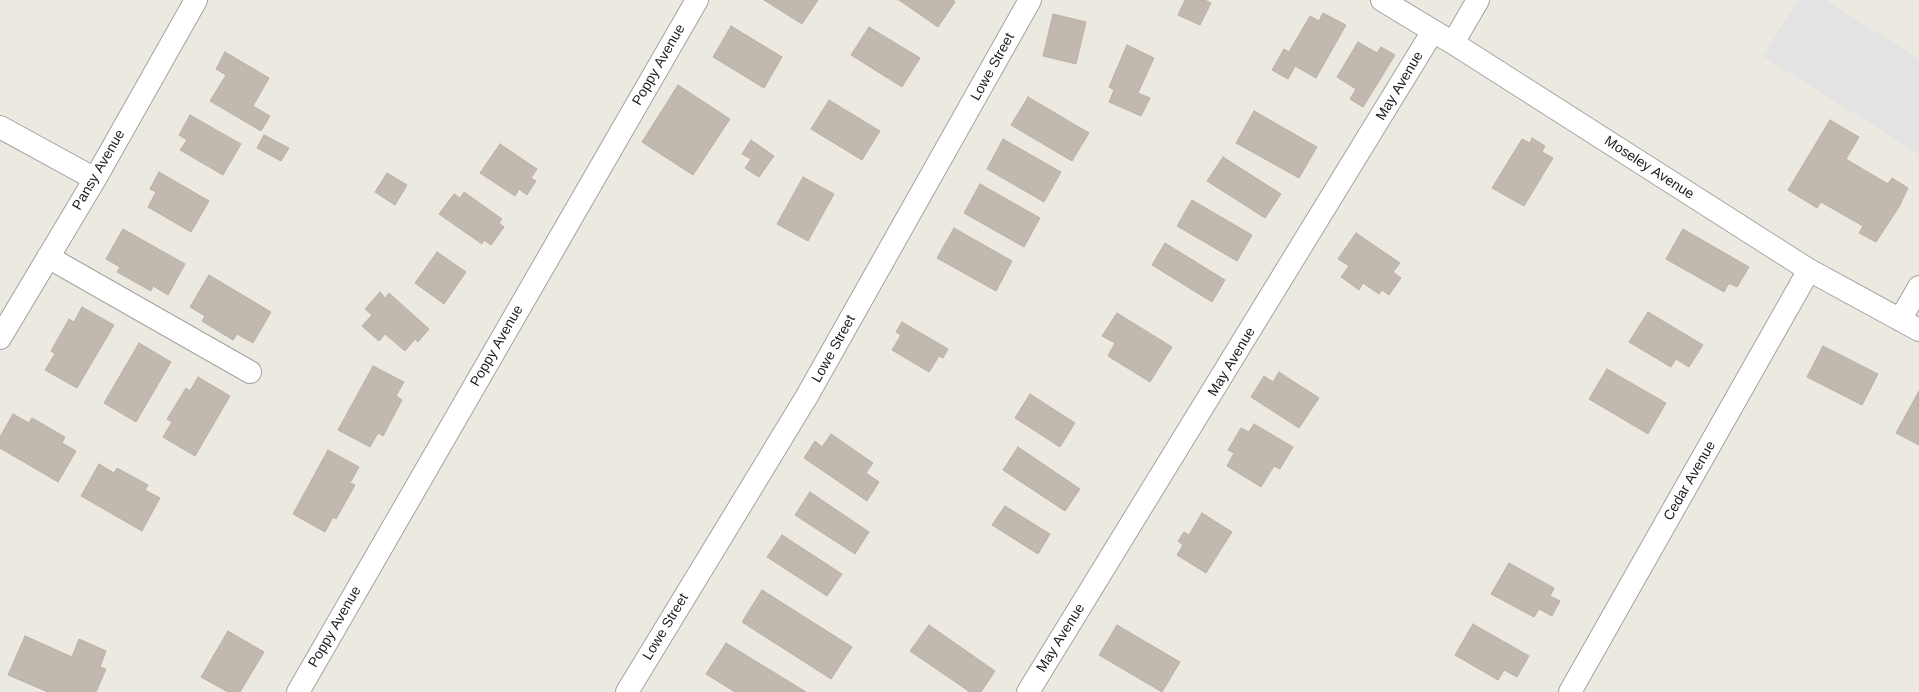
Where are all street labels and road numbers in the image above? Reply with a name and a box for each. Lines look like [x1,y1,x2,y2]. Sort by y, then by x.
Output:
street label: Poppy Avenue [629,21,689,109]
street label: Lowe Street [968,30,1018,104]
street label: May Avenue [1373,48,1427,124]
street label: Pansy Avenue [69,127,129,213]
street label: Moseley Avenue [1601,133,1697,203]
street label: Poppy Avenue [467,302,527,390]
street label: Lowe Street [809,312,859,386]
street label: May Avenue [1205,324,1259,400]
street label: Cedar Avenue [1660,438,1720,524]
street label: Poppy Avenue [305,583,365,671]
street label: Lowe Street [640,591,692,663]
street label: May Avenue [1033,601,1089,675]

